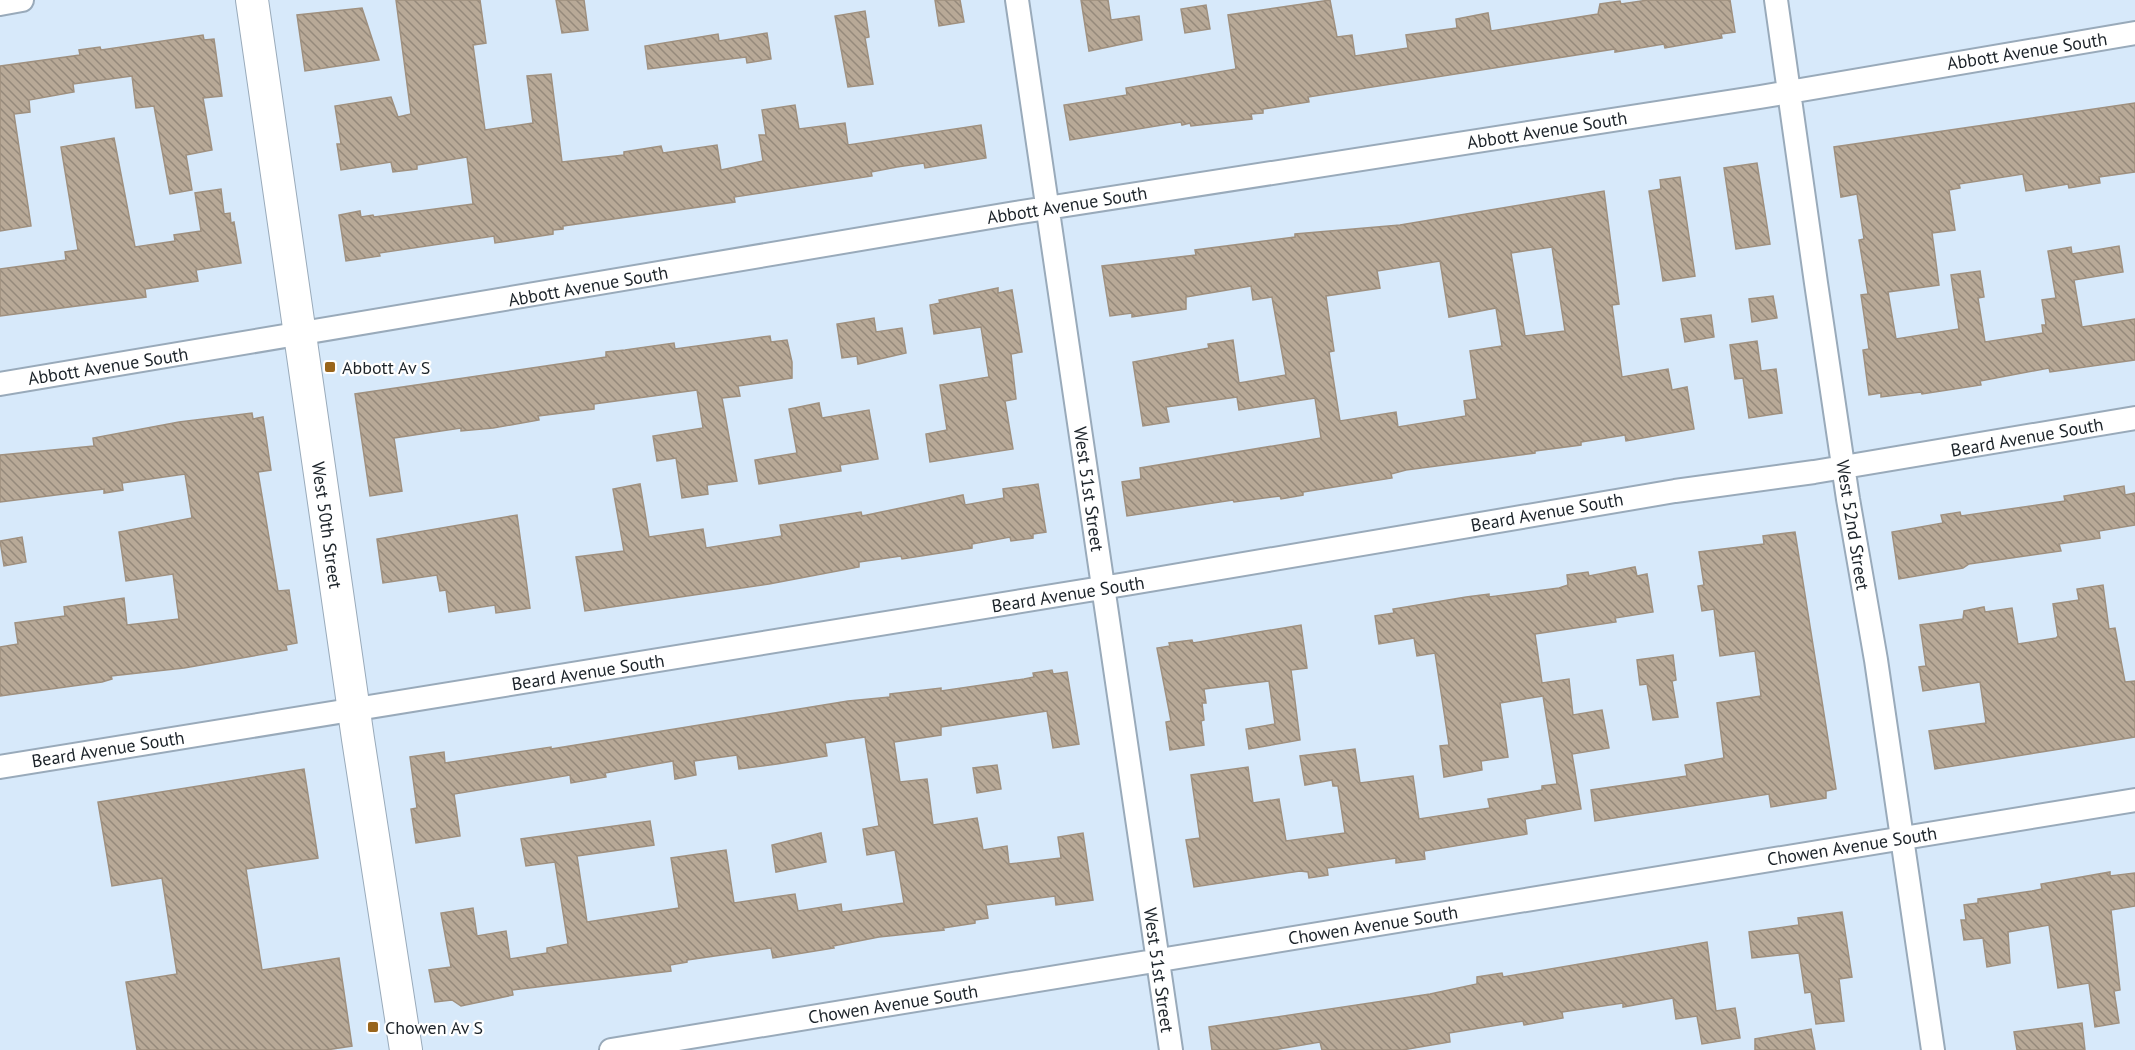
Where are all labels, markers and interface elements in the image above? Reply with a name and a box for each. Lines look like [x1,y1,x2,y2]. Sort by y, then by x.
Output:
street label: Abbott Avenue South [1945,27,2109,75]
street label: Abbott Avenue South [1465,106,1629,154]
street label: Abbott Avenue South [985,181,1149,229]
street label: Abbott Avenue South [506,261,670,311]
street label: Abbott Avenue South [26,342,190,390]
place label: Abbott Av S [342,356,430,379]
marker: Abbott Av S [323,360,337,374]
street label: Beard Avenue South [1949,412,2105,462]
street label: West 51st Street [1069,425,1109,553]
street label: West 52nd Street [1831,458,1875,592]
street label: West 50th Street [307,460,347,590]
street label: Beard Avenue South [1469,487,1625,537]
street label: Beard Avenue South [990,571,1146,617]
street label: Beard Avenue South [510,649,666,695]
street label: Beard Avenue South [30,726,186,772]
street label: Chowen Avenue South [1765,821,1939,871]
street label: Chowen Avenue South [1286,900,1460,950]
street label: West 51st Street [1139,906,1179,1034]
street label: Chowen Avenue South [806,979,980,1029]
place label: Chowen Av S [385,1016,483,1039]
marker: Chowen Av S [366,1020,380,1034]

